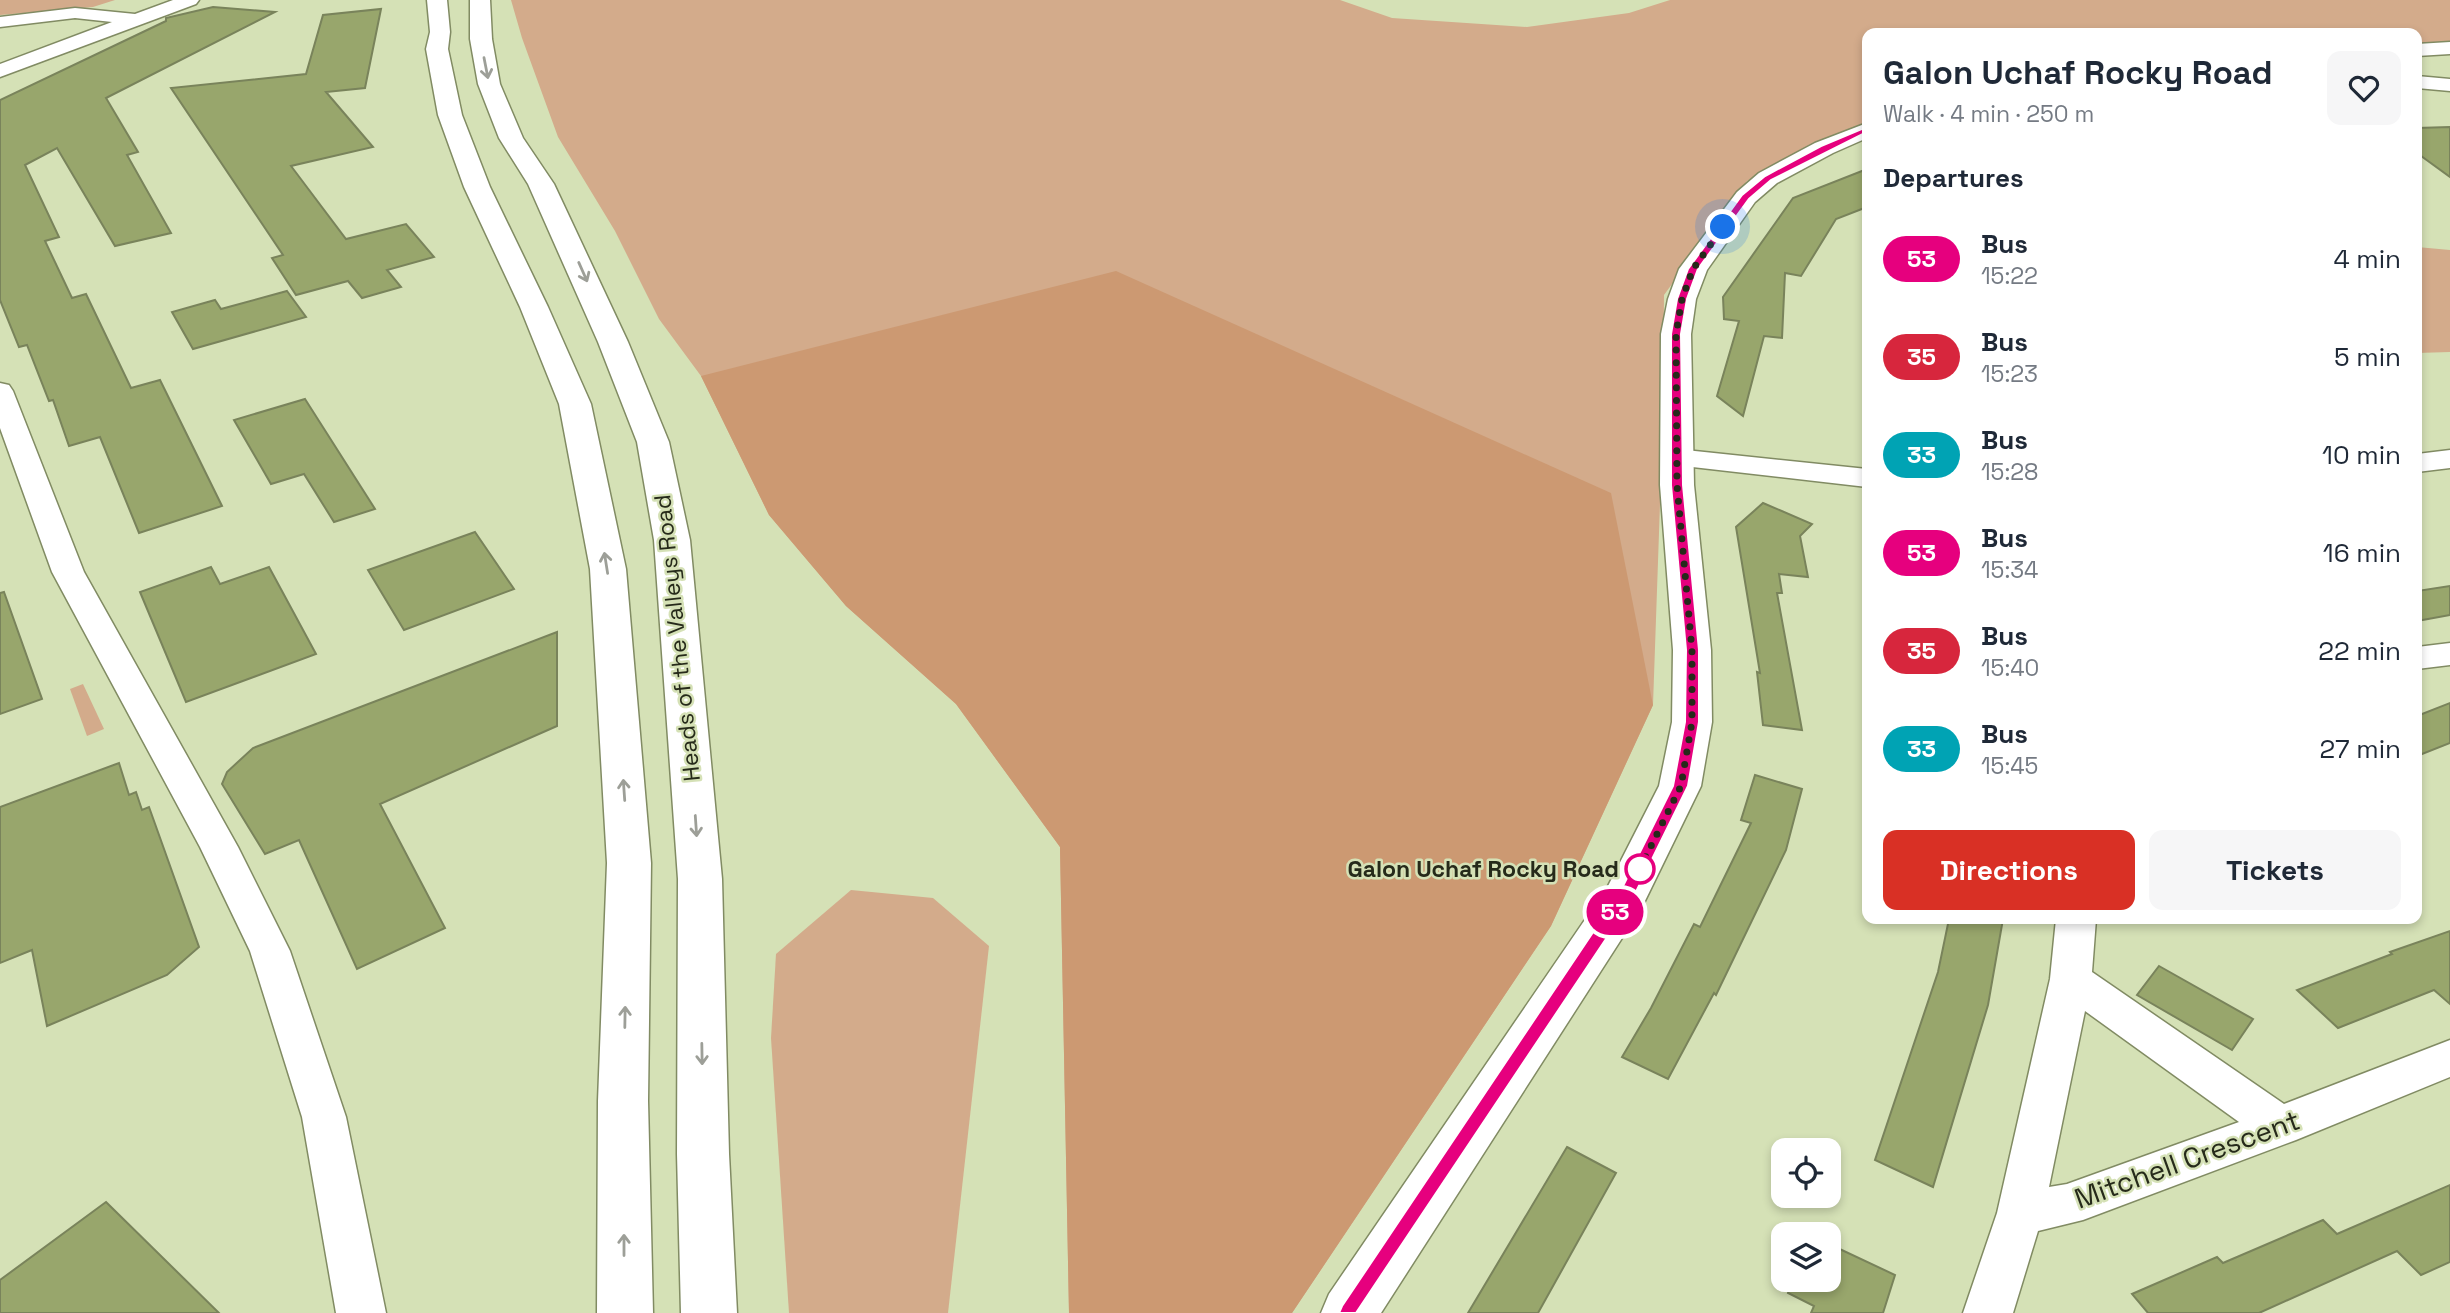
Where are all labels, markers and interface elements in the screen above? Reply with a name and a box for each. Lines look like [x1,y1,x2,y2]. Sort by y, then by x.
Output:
button: heart [2327,51,2401,125]
text: Galon Uchaf Rocky Road [1883,52,2273,94]
one-way arrow [480,56,493,79]
text: Walk · 4 min · 250 m [1883,99,2094,129]
text: Departures [1883,161,2024,195]
your location [1705,209,1740,244]
text: Bus [1981,227,2028,261]
text: 4 min [2333,242,2401,276]
text: 53 [1907,243,1936,274]
one-way arrow [577,261,590,283]
text: 15:22 [1981,261,2038,291]
text: Bus [1981,325,2028,359]
text: 5 min [2334,340,2401,374]
text: 35 [1907,341,1936,372]
text: 15:23 [1981,359,2038,389]
text: Bus [1981,423,2028,457]
text: 10 min [2322,438,2401,472]
text: 33 [1907,439,1936,470]
text: 15:28 [1981,457,2038,487]
street label: Heads of the Valleys Road [647,493,707,783]
text: Bus [1981,521,2028,555]
text: 16 min [2323,536,2401,570]
text: 53 [1907,537,1936,568]
one-way arrow [599,552,612,575]
text: 15:34 [1981,555,2038,585]
text: Bus [1981,619,2028,653]
text: 22 min [2318,634,2401,668]
text: 35 [1907,635,1936,666]
text: 15:40 [1981,653,2039,683]
text: Bus [1981,717,2028,751]
text: 27 min [2320,732,2401,766]
text: 33 [1907,733,1936,764]
text: 15:45 [1981,751,2038,781]
one-way arrow [617,779,630,802]
one-way arrow [690,814,703,837]
button: Directions [1883,830,2135,910]
button: Tickets [2149,830,2401,910]
place label: Galon Uchaf Rocky Road [1347,854,1619,884]
marker: Galon Uchaf Rocky Road [1625,854,1655,884]
line badge: 53 [1584,889,1646,935]
text: 53 [1601,896,1630,927]
one-way arrow [619,1006,632,1029]
one-way arrow [695,1042,709,1065]
street label: Mitchell Crescent [2069,1102,2305,1216]
map controls [1771,1138,1841,1292]
button: locate [1771,1138,1841,1208]
button: layers [1771,1222,1841,1292]
one-way arrow [617,1234,631,1257]

